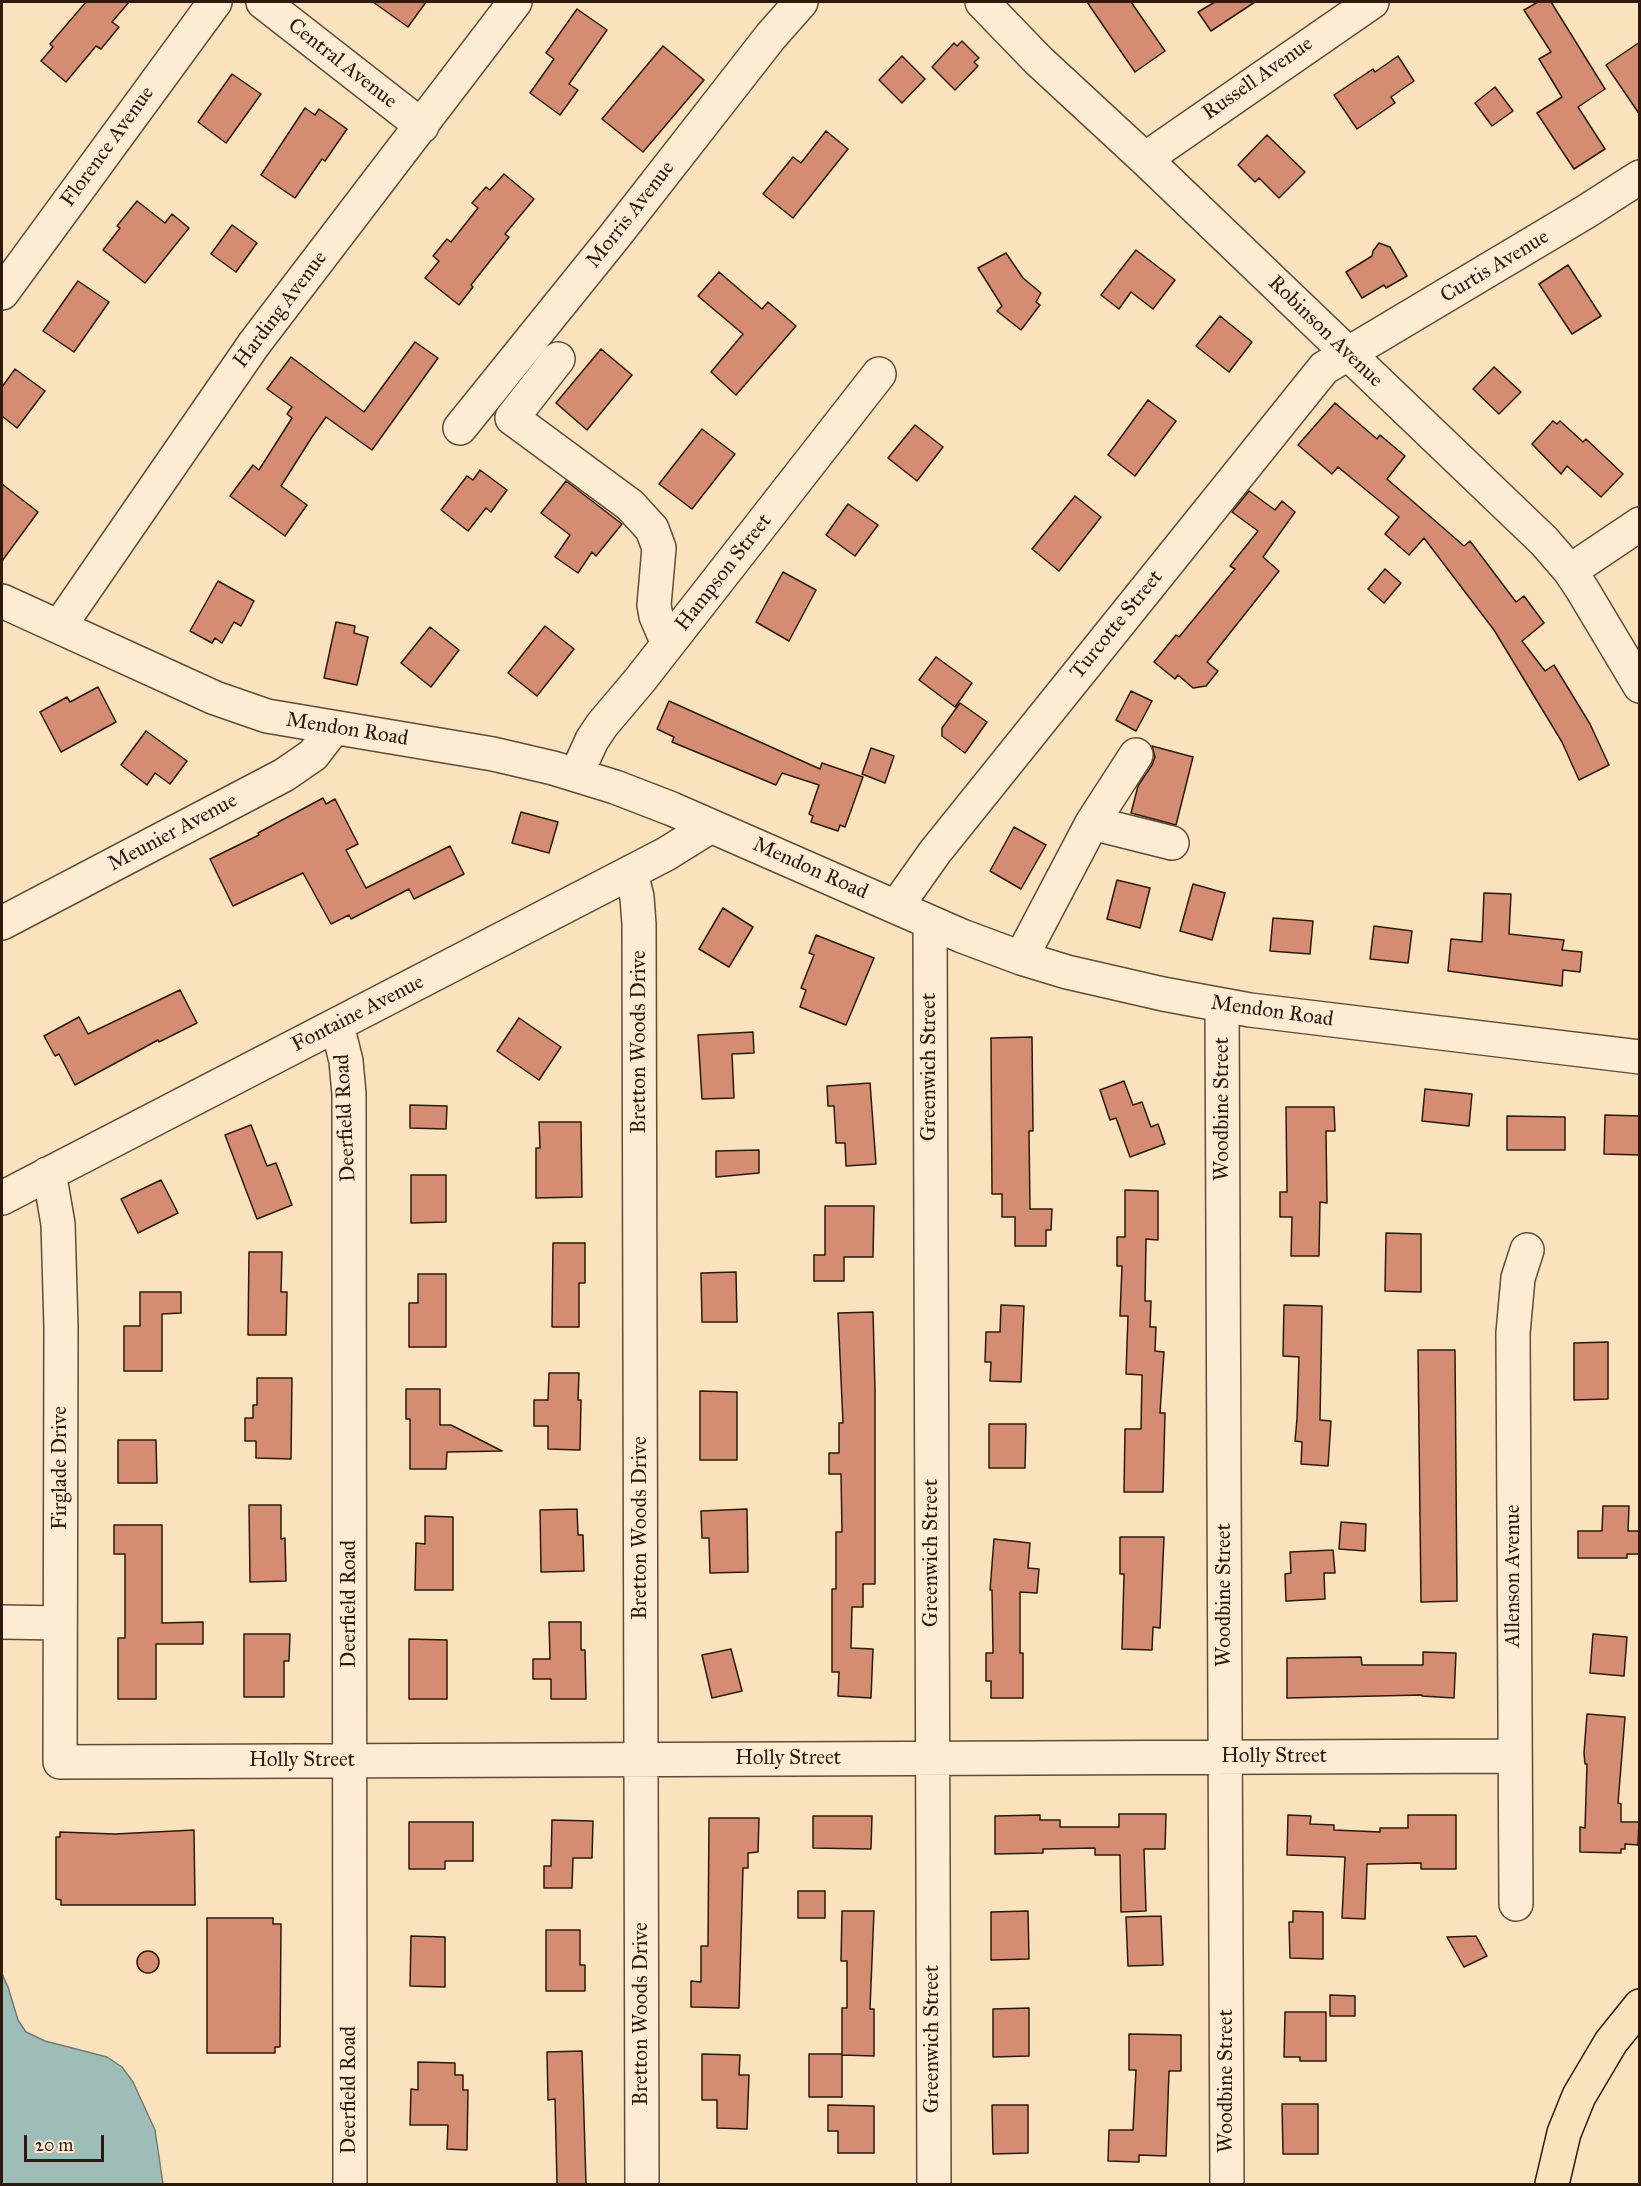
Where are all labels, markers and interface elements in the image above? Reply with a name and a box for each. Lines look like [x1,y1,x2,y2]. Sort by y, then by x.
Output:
street label: Central Avenue [282,14,402,114]
street label: Russell Avenue [1198,32,1318,126]
street label: Florence Avenue [56,82,160,212]
street label: Morris Avenue [581,156,681,274]
street label: Curtis Avenue [1436,225,1554,309]
street label: Harding Avenue [229,247,333,373]
street label: Robinson Avenue [1262,271,1388,393]
street label: Hampson Street [670,509,778,637]
street label: Turcotte Street [1065,565,1169,685]
street label: Mendon Road [284,708,410,752]
street label: Meunier Avenue [104,788,242,878]
street label: Mendon Road [748,832,872,906]
street label: Bretton Woods Drive [627,950,653,1134]
street label: Fontaine Avenue [288,970,428,1058]
street label: Mendon Road [1209,991,1335,1033]
street label: Greenwich Street [917,993,943,1141]
street label: Woodbine Street [1210,1037,1236,1181]
street label: Deerfield Road [330,1053,362,1183]
street label: Firglade Drive [48,1406,74,1530]
street label: Bretton Woods Drive [628,1436,654,1620]
street label: Greenwich Street [919,1479,945,1627]
street label: Allenson Avenue [1501,1505,1527,1647]
street label: Woodbine Street [1212,1523,1238,1667]
street label: Deerfield Road [337,1540,363,1668]
street label: Holly Street [1221,1744,1327,1770]
street label: Holly Street [735,1746,841,1772]
street label: Holly Street [249,1748,355,1774]
street label: Bretton Woods Drive [629,1922,655,2106]
street label: Greenwich Street [920,1965,946,2113]
street label: Woodbine Street [1214,2009,1240,2153]
street label: Deerfield Road [337,2026,363,2154]
scale bar [27,2123,106,2161]
text: 20 m [35,2134,73,2156]

